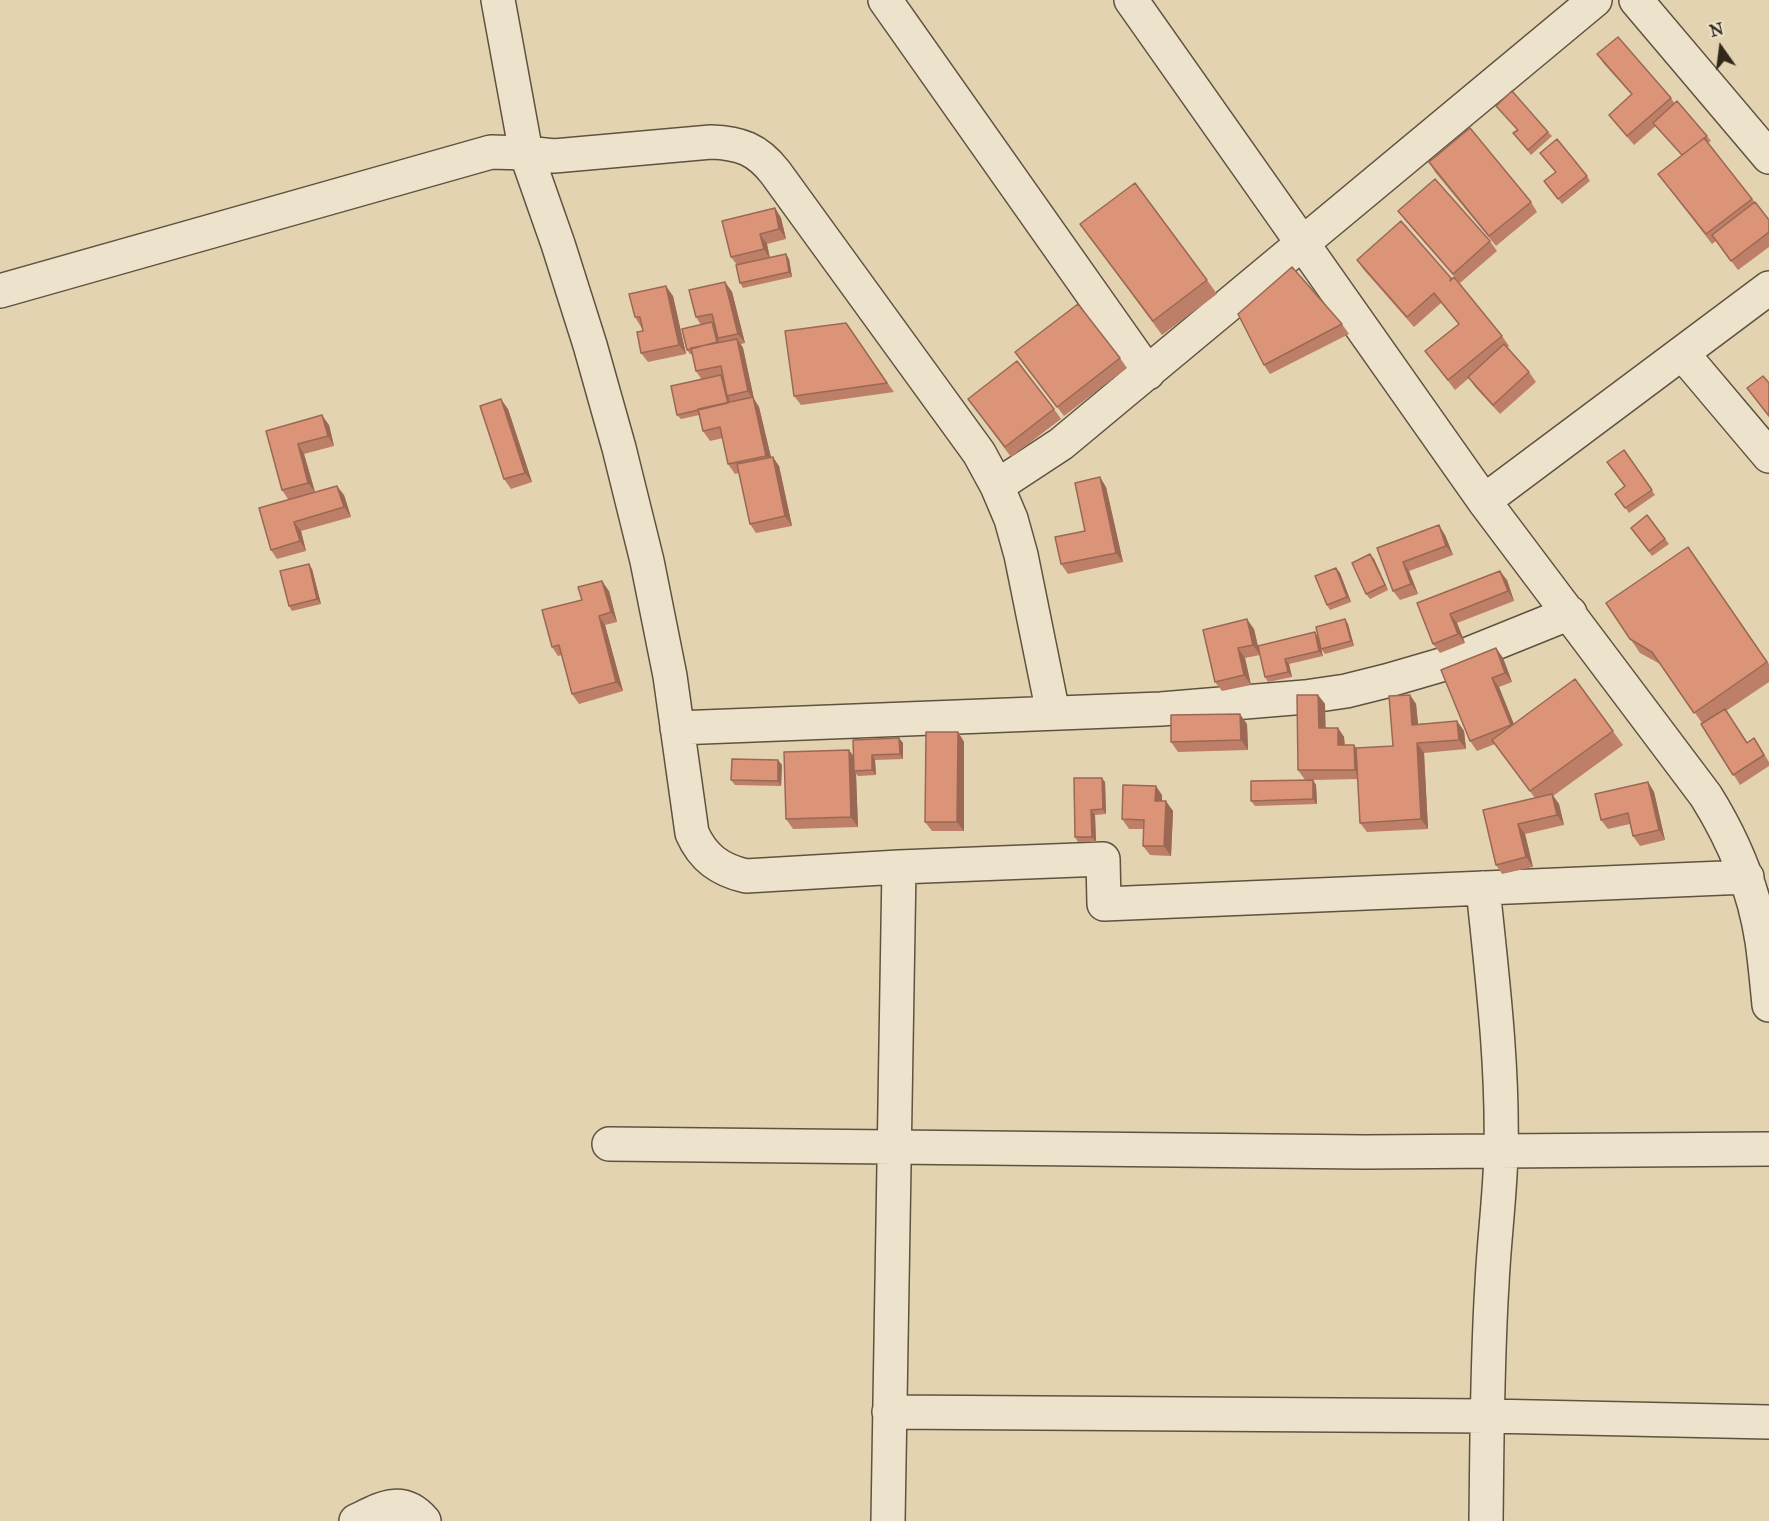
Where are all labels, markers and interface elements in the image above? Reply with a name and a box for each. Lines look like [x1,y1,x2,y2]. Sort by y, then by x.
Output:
north arrow [1691,18,1751,78]
text: N [1708,19,1725,41]

